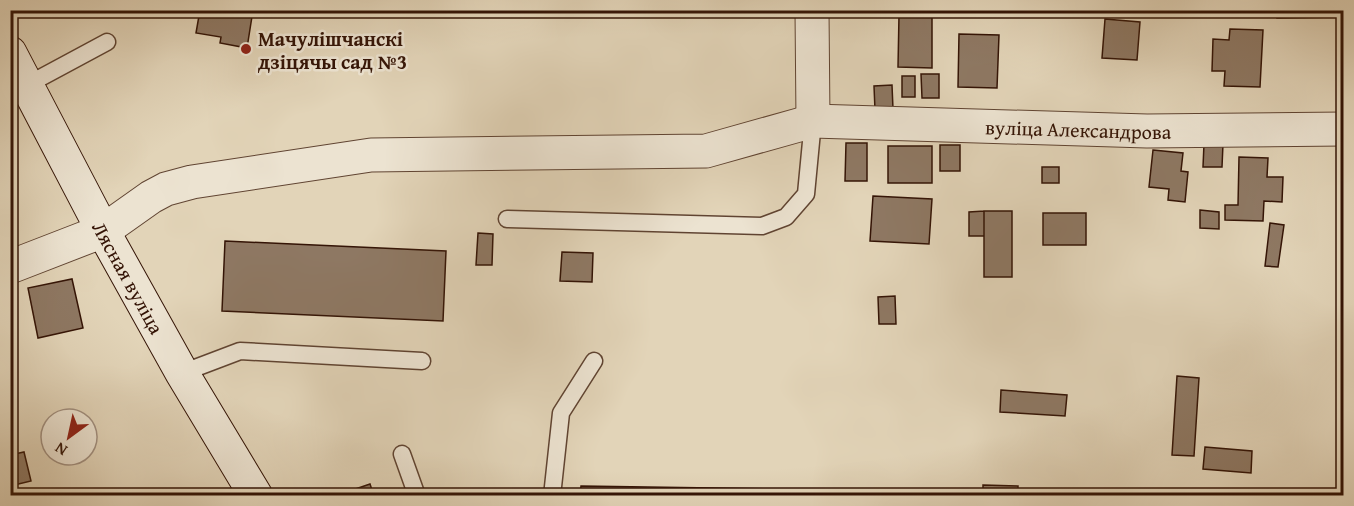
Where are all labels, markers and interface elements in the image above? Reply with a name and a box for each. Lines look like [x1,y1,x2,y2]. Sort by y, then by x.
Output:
place label: Мачулішчанскі дзіцячы сад №3 [258,24,407,76]
marker: Мачулішчанскі дзіцячы сад №3 [239,42,253,56]
street label: вуліца Александрова [985,112,1172,146]
street label: Лясная вуліца [86,216,172,340]
north arrow [39,407,99,467]
text: N [50,436,72,463]

